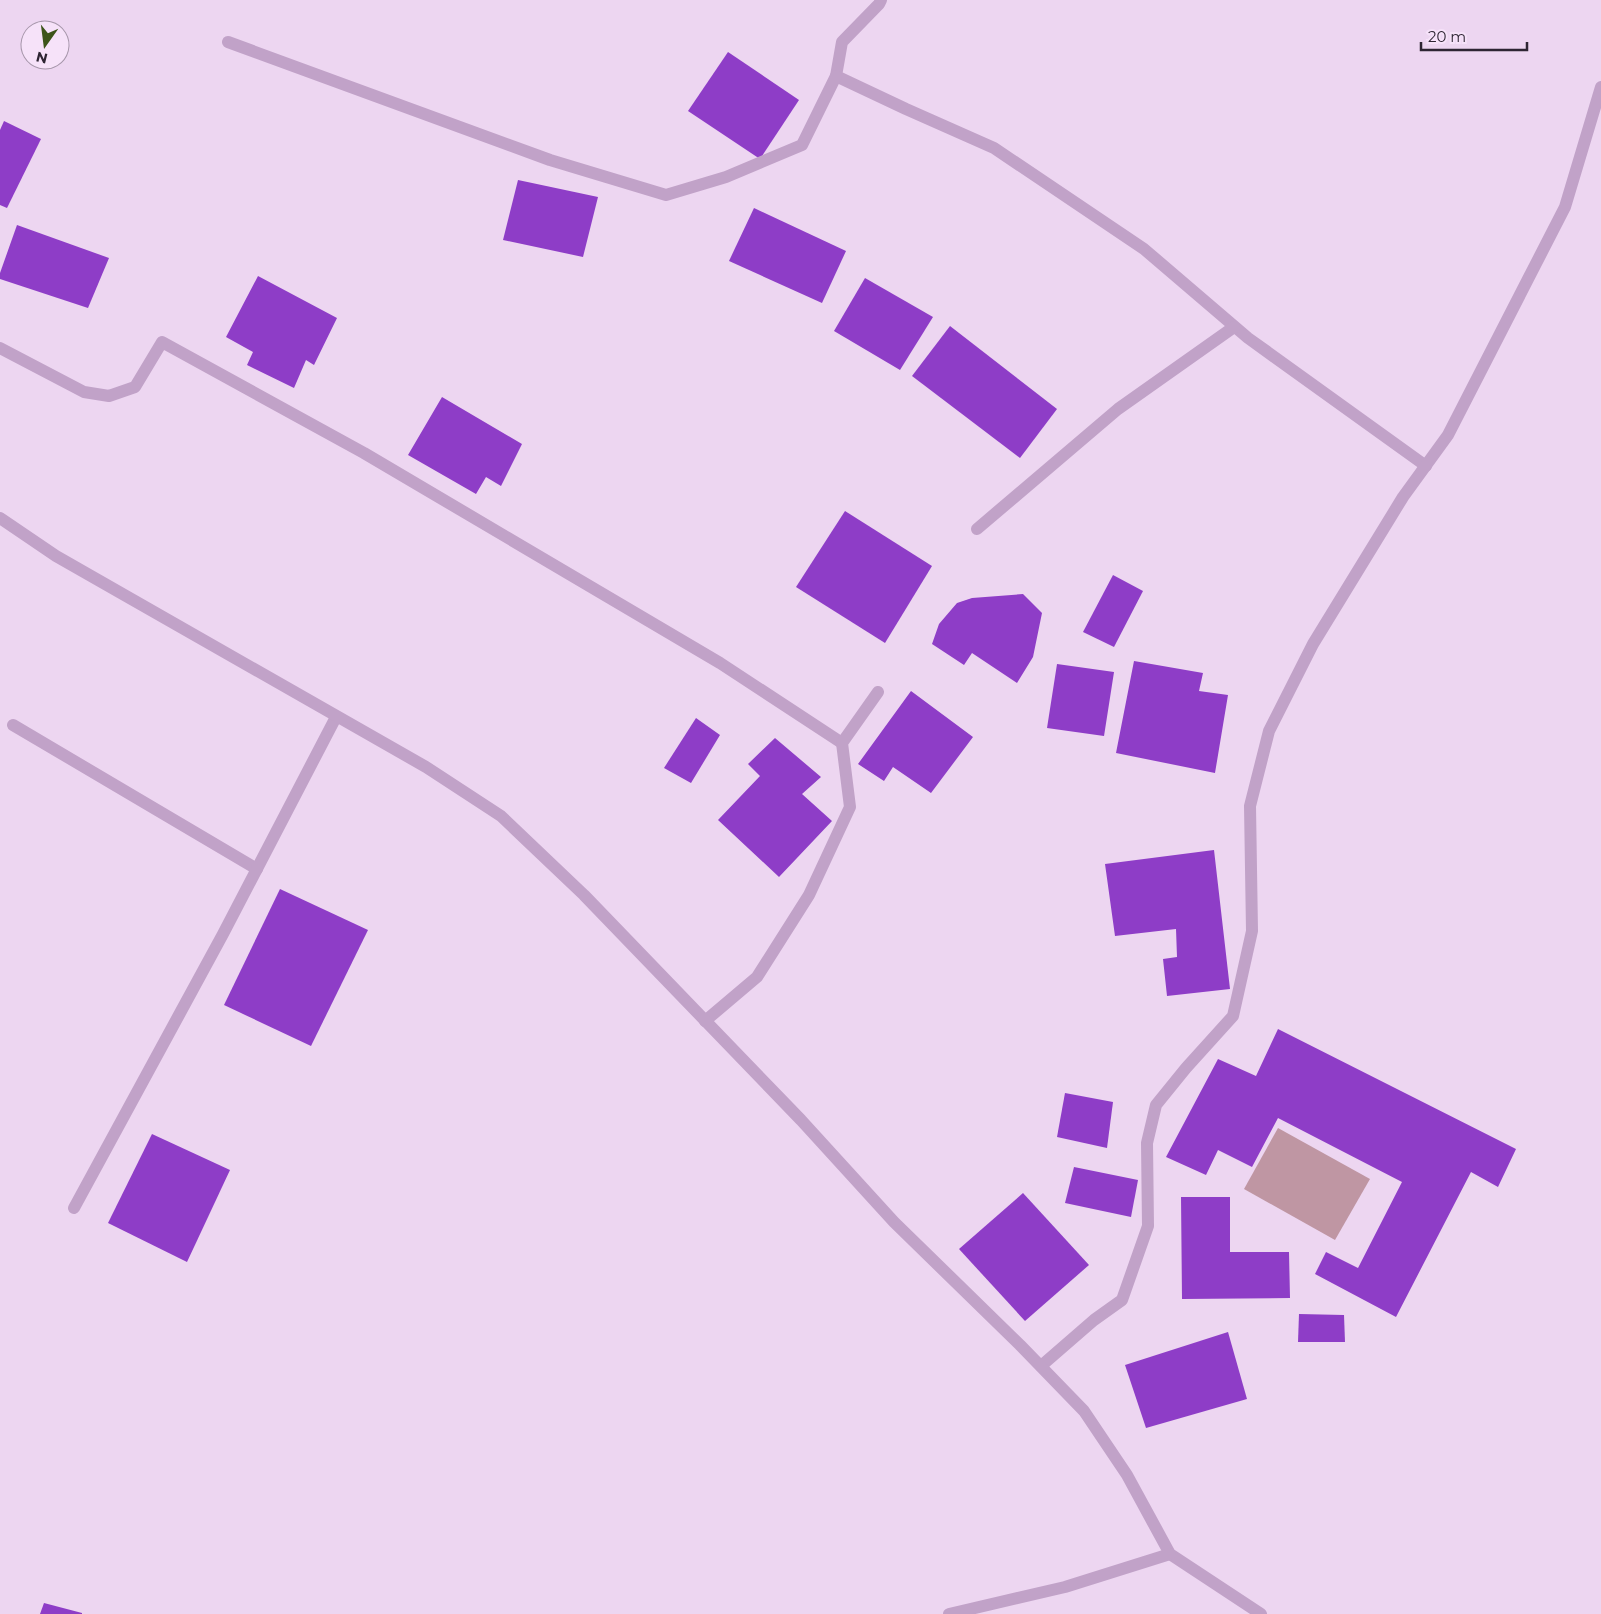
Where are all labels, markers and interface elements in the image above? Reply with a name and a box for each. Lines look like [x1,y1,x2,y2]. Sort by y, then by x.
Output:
north arrow [20,20,70,70]
scale bar [1421,20,1527,52]
text: 20 m [1428,27,1466,46]
text: N [34,48,50,68]

